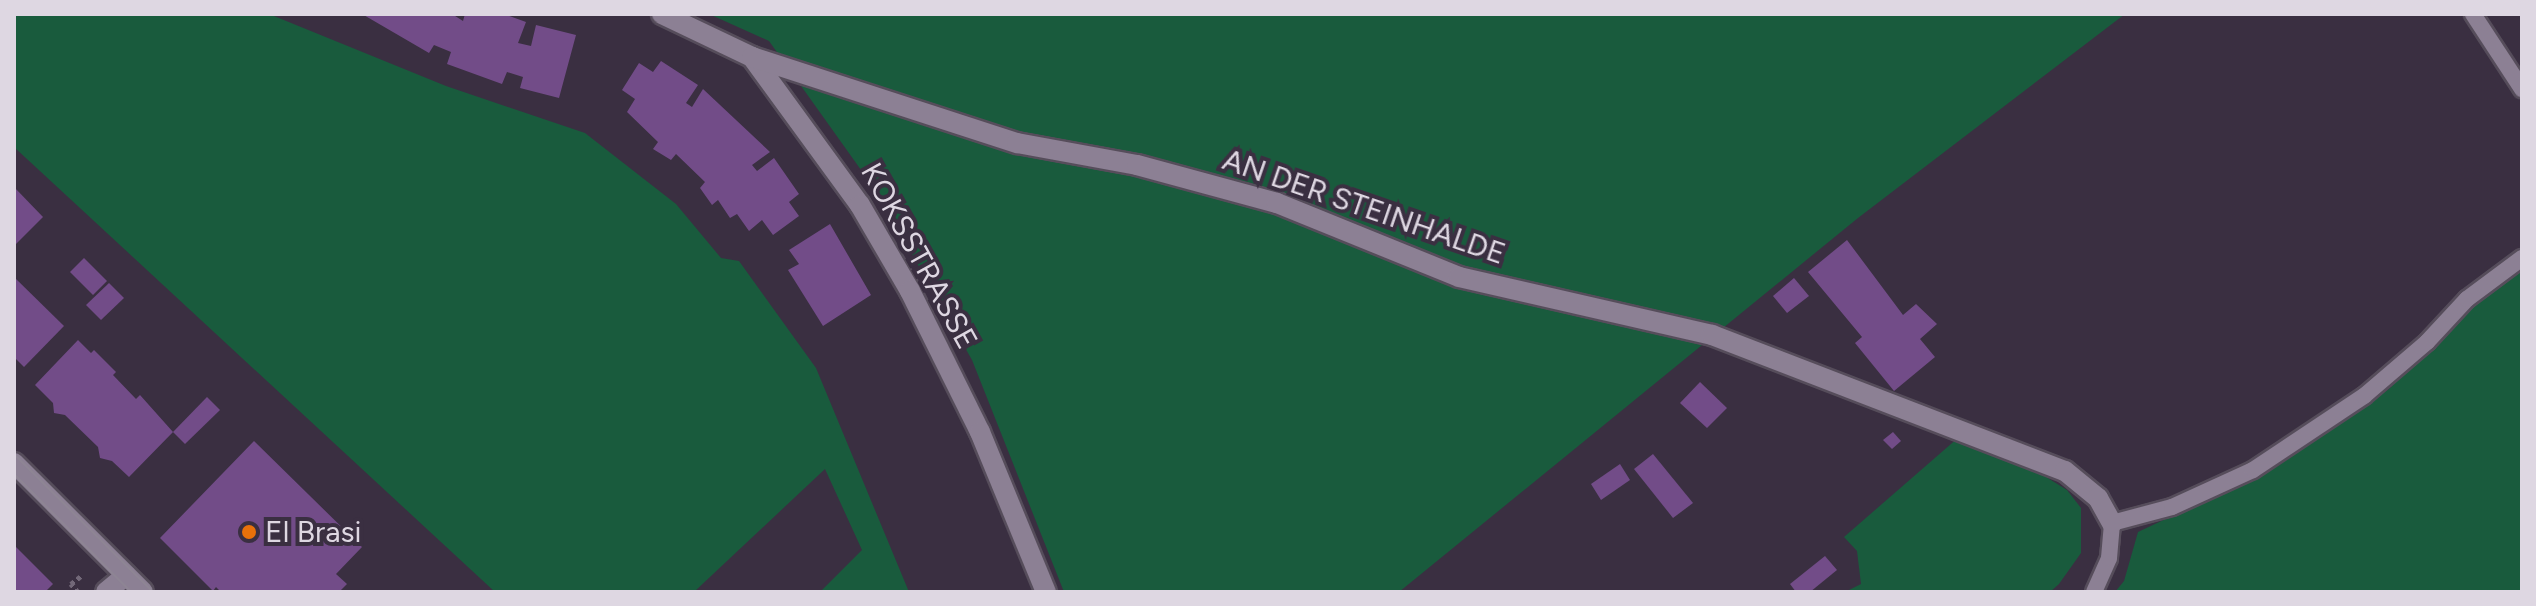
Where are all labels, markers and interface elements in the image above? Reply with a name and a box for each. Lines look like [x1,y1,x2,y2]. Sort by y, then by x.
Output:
street label: AN DER STEINHALDE [1218,142,1510,272]
street label: KOKSSTRASSE [853,157,985,355]
place label: El Brasi [265,514,361,550]
marker: El Brasi [240,523,258,541]

